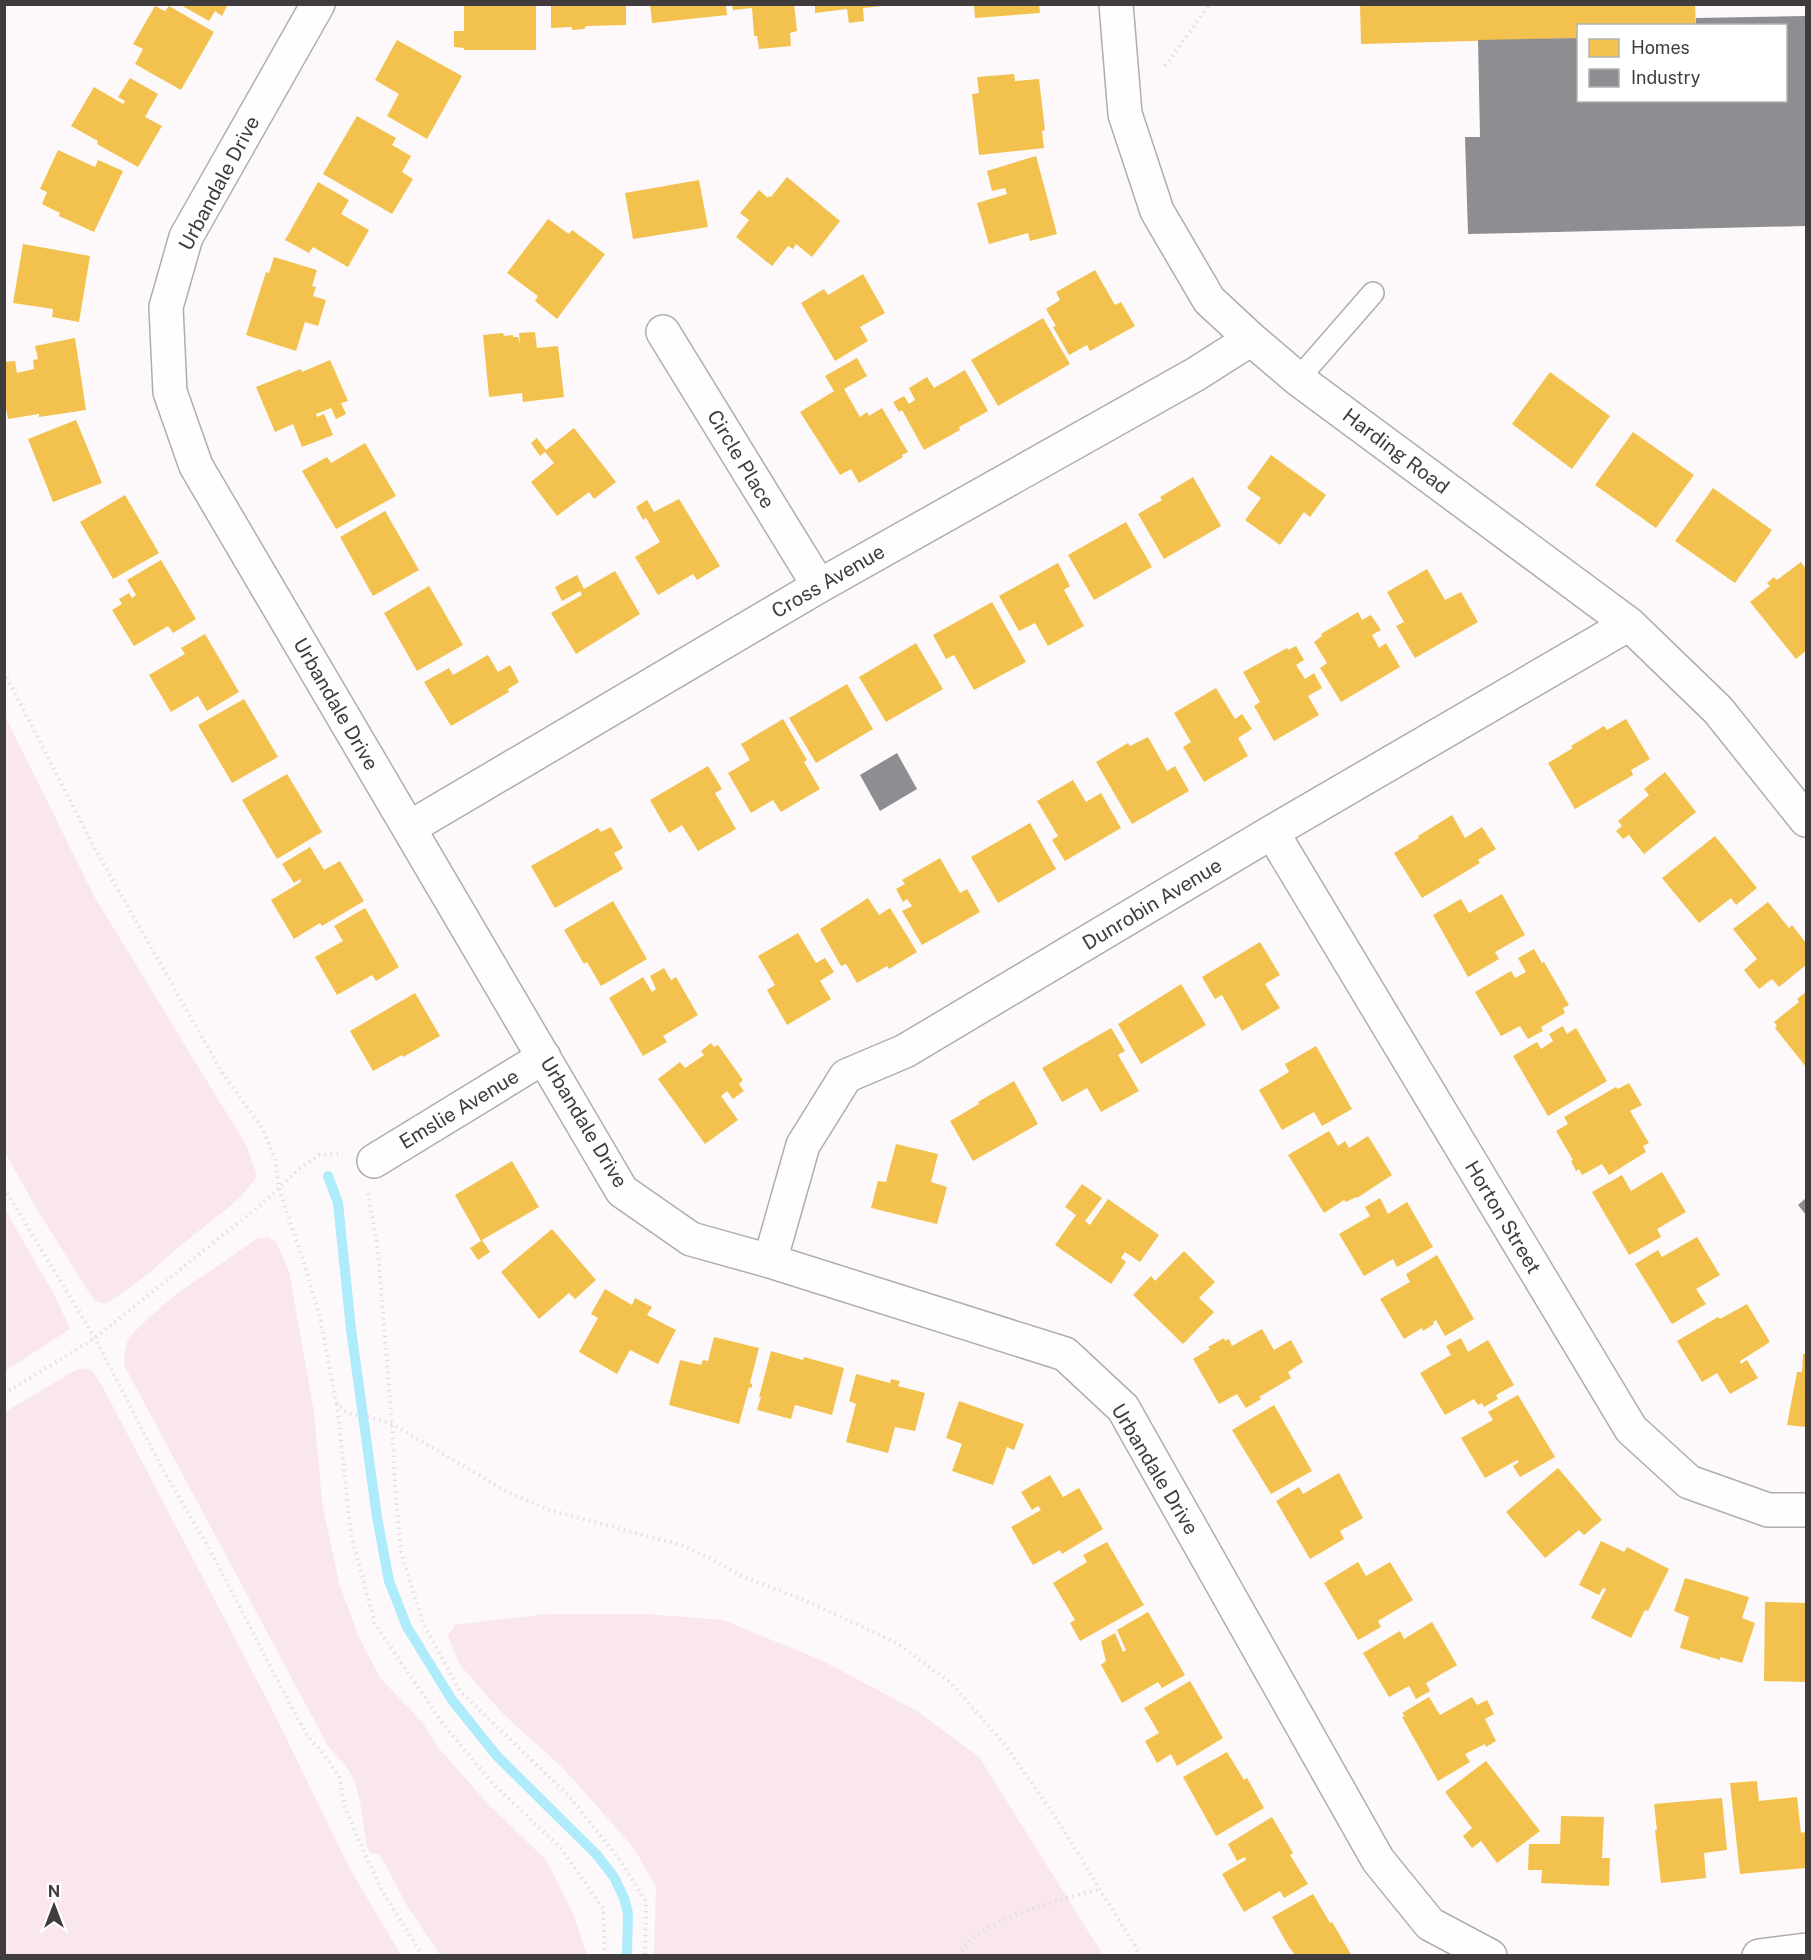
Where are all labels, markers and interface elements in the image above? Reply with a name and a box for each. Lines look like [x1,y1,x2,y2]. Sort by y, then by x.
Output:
legend [1577,24,1787,102]
text: Homes [1631,37,1690,58]
text: Industry [1631,67,1701,88]
street label: Urbandale Drive [173,112,265,254]
street label: Harding Road [1338,403,1454,499]
street label: Circle Place [702,405,780,513]
street label: Cross Avenue [767,539,889,623]
street label: Urbandale Drive [288,634,384,774]
street label: Dunrobin Avenue [1078,853,1226,955]
street label: Urbandale Drive [535,1052,633,1192]
street label: Emslie Avenue [395,1064,523,1154]
street label: Horton Street [1460,1156,1546,1278]
street label: Urbandale Drive [1106,1399,1204,1539]
north arrow [24,1876,84,1936]
text: N [48,1882,60,1901]

